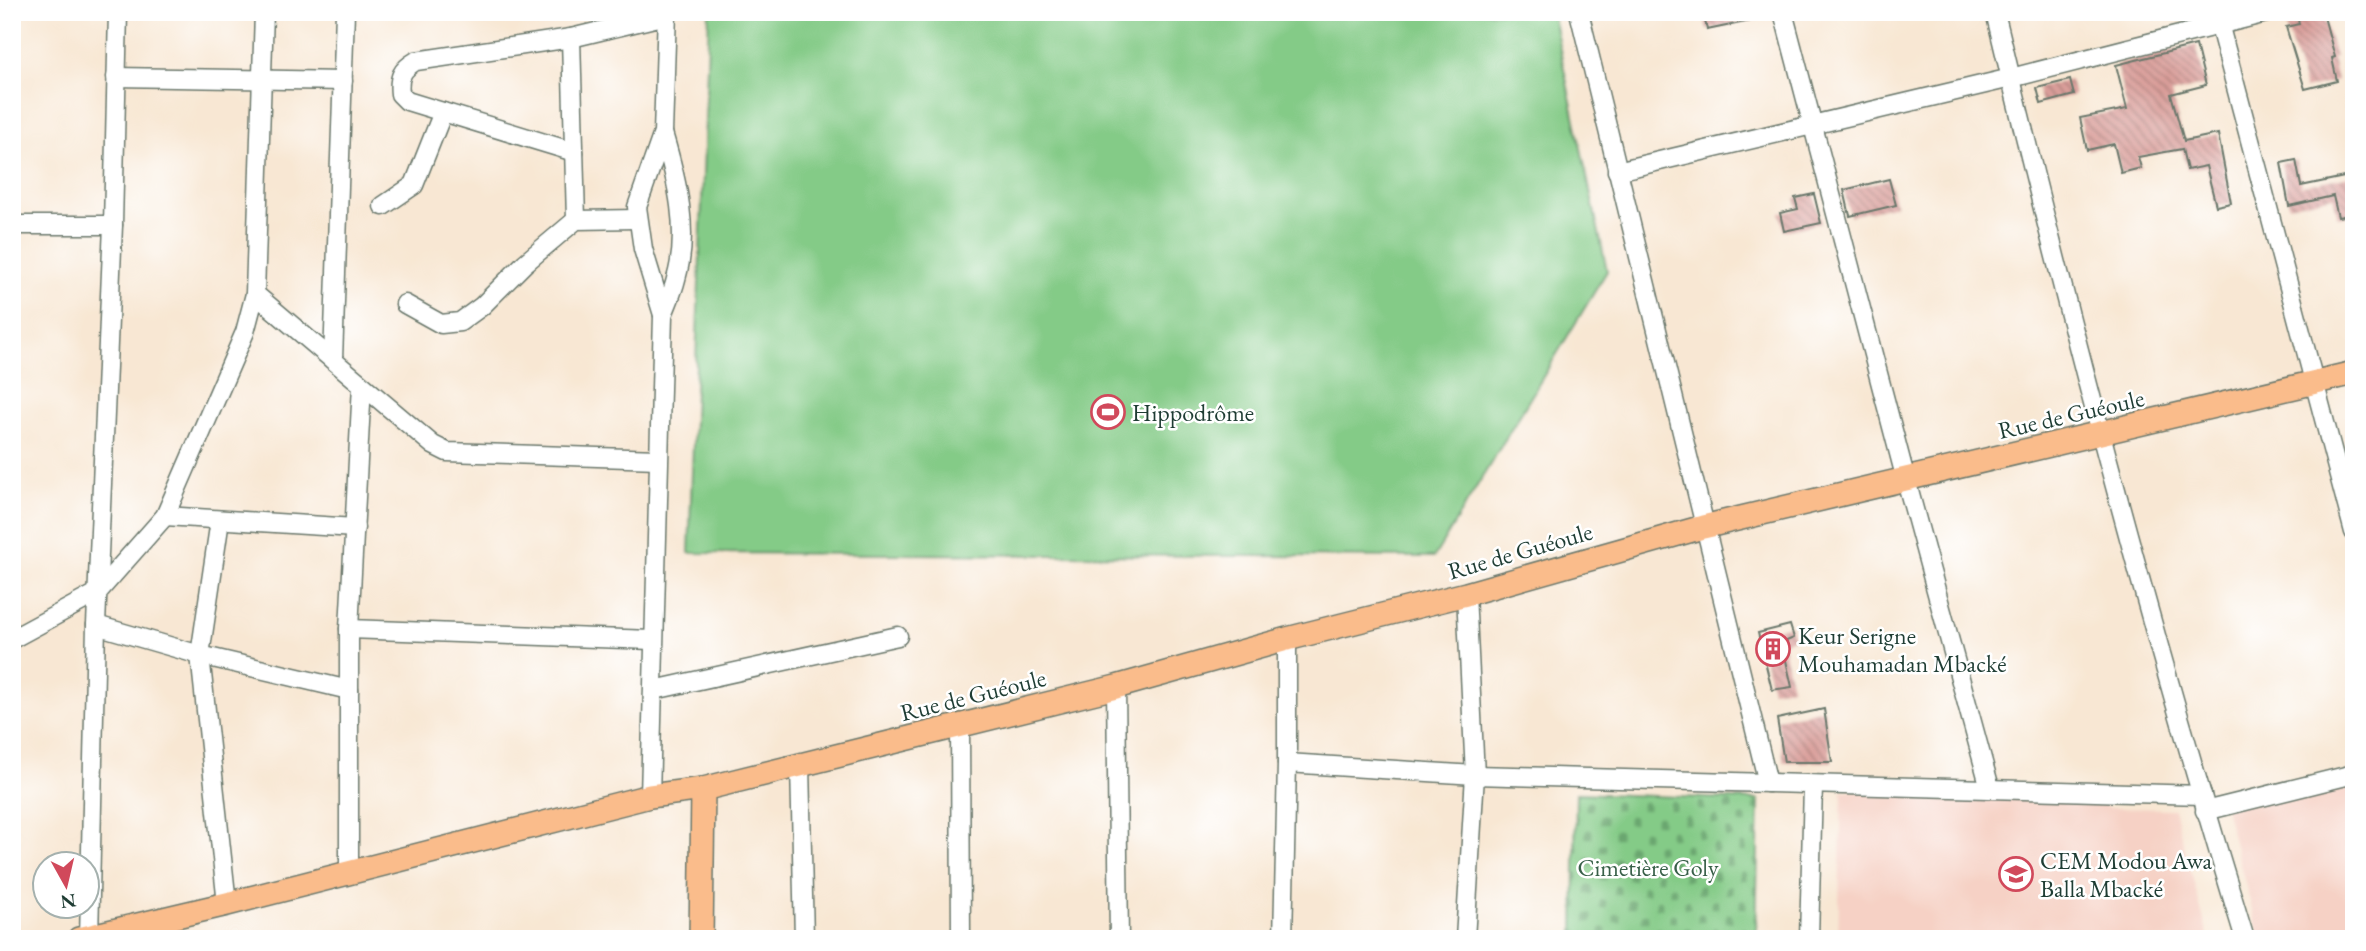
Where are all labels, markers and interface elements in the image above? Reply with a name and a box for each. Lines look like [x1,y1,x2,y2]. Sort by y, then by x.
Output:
street label: Rue de Guéoule [1995,382,2147,446]
sports icon: Hippodrôme [1089,393,1127,431]
place label: Hippodrôme [1132,397,1254,428]
street label: Rue de Guéoule [1444,516,1596,586]
place label: Keur Serigne Mouhamadan Mbacké [1798,620,2007,679]
building icon: Keur Serigne Mouhamadan Mbacké [1754,630,1792,668]
street label: Rue de Guéoule [897,662,1049,728]
place label: CEM Modou Awa Balla Mbacké [2040,845,2213,904]
north arrow [32,850,102,920]
park label: Cimetière Goly [1577,852,1719,883]
school or university icon: CEM Modou Awa Balla Mbacké [1997,855,2035,893]
text: N [58,888,78,915]

